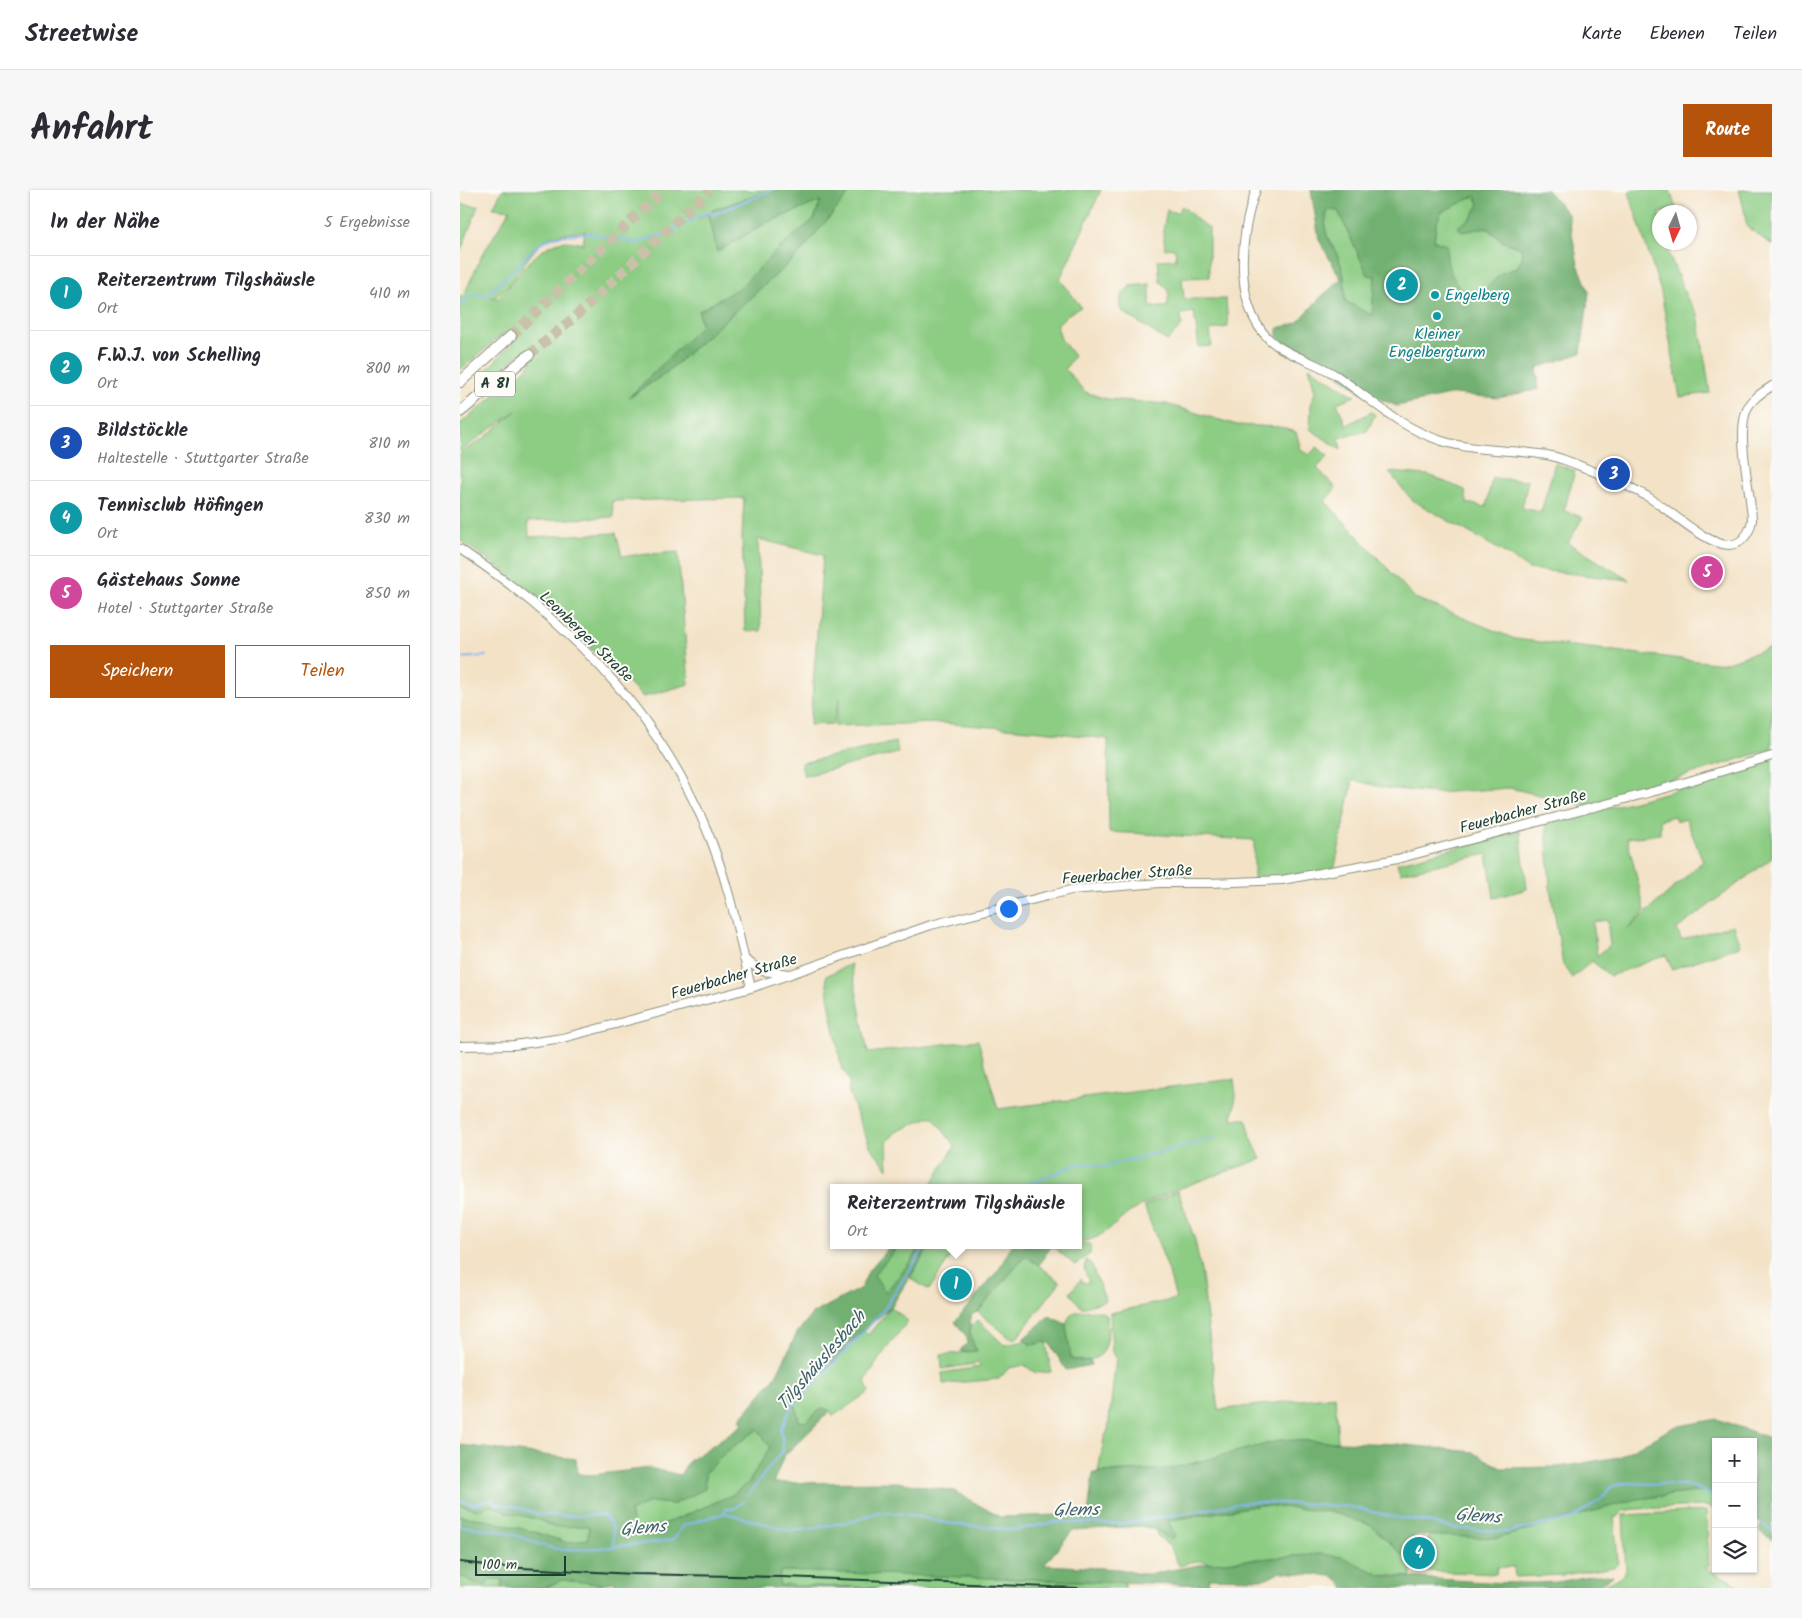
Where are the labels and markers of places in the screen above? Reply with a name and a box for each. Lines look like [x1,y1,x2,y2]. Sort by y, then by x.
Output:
pin: 2 [1386,266,1418,304]
place label: Engelberg [1445,283,1510,308]
marker: Engelberg [1429,289,1441,301]
marker: Kleiner Engelbergturm [1431,310,1443,322]
place label: Kleiner Engelbergturm [1388,322,1486,365]
pin: 3 [1598,455,1630,493]
pin: 5 [1691,553,1723,591]
pin: 1 [940,1265,972,1303]
pin: 4 [1403,1534,1435,1572]

